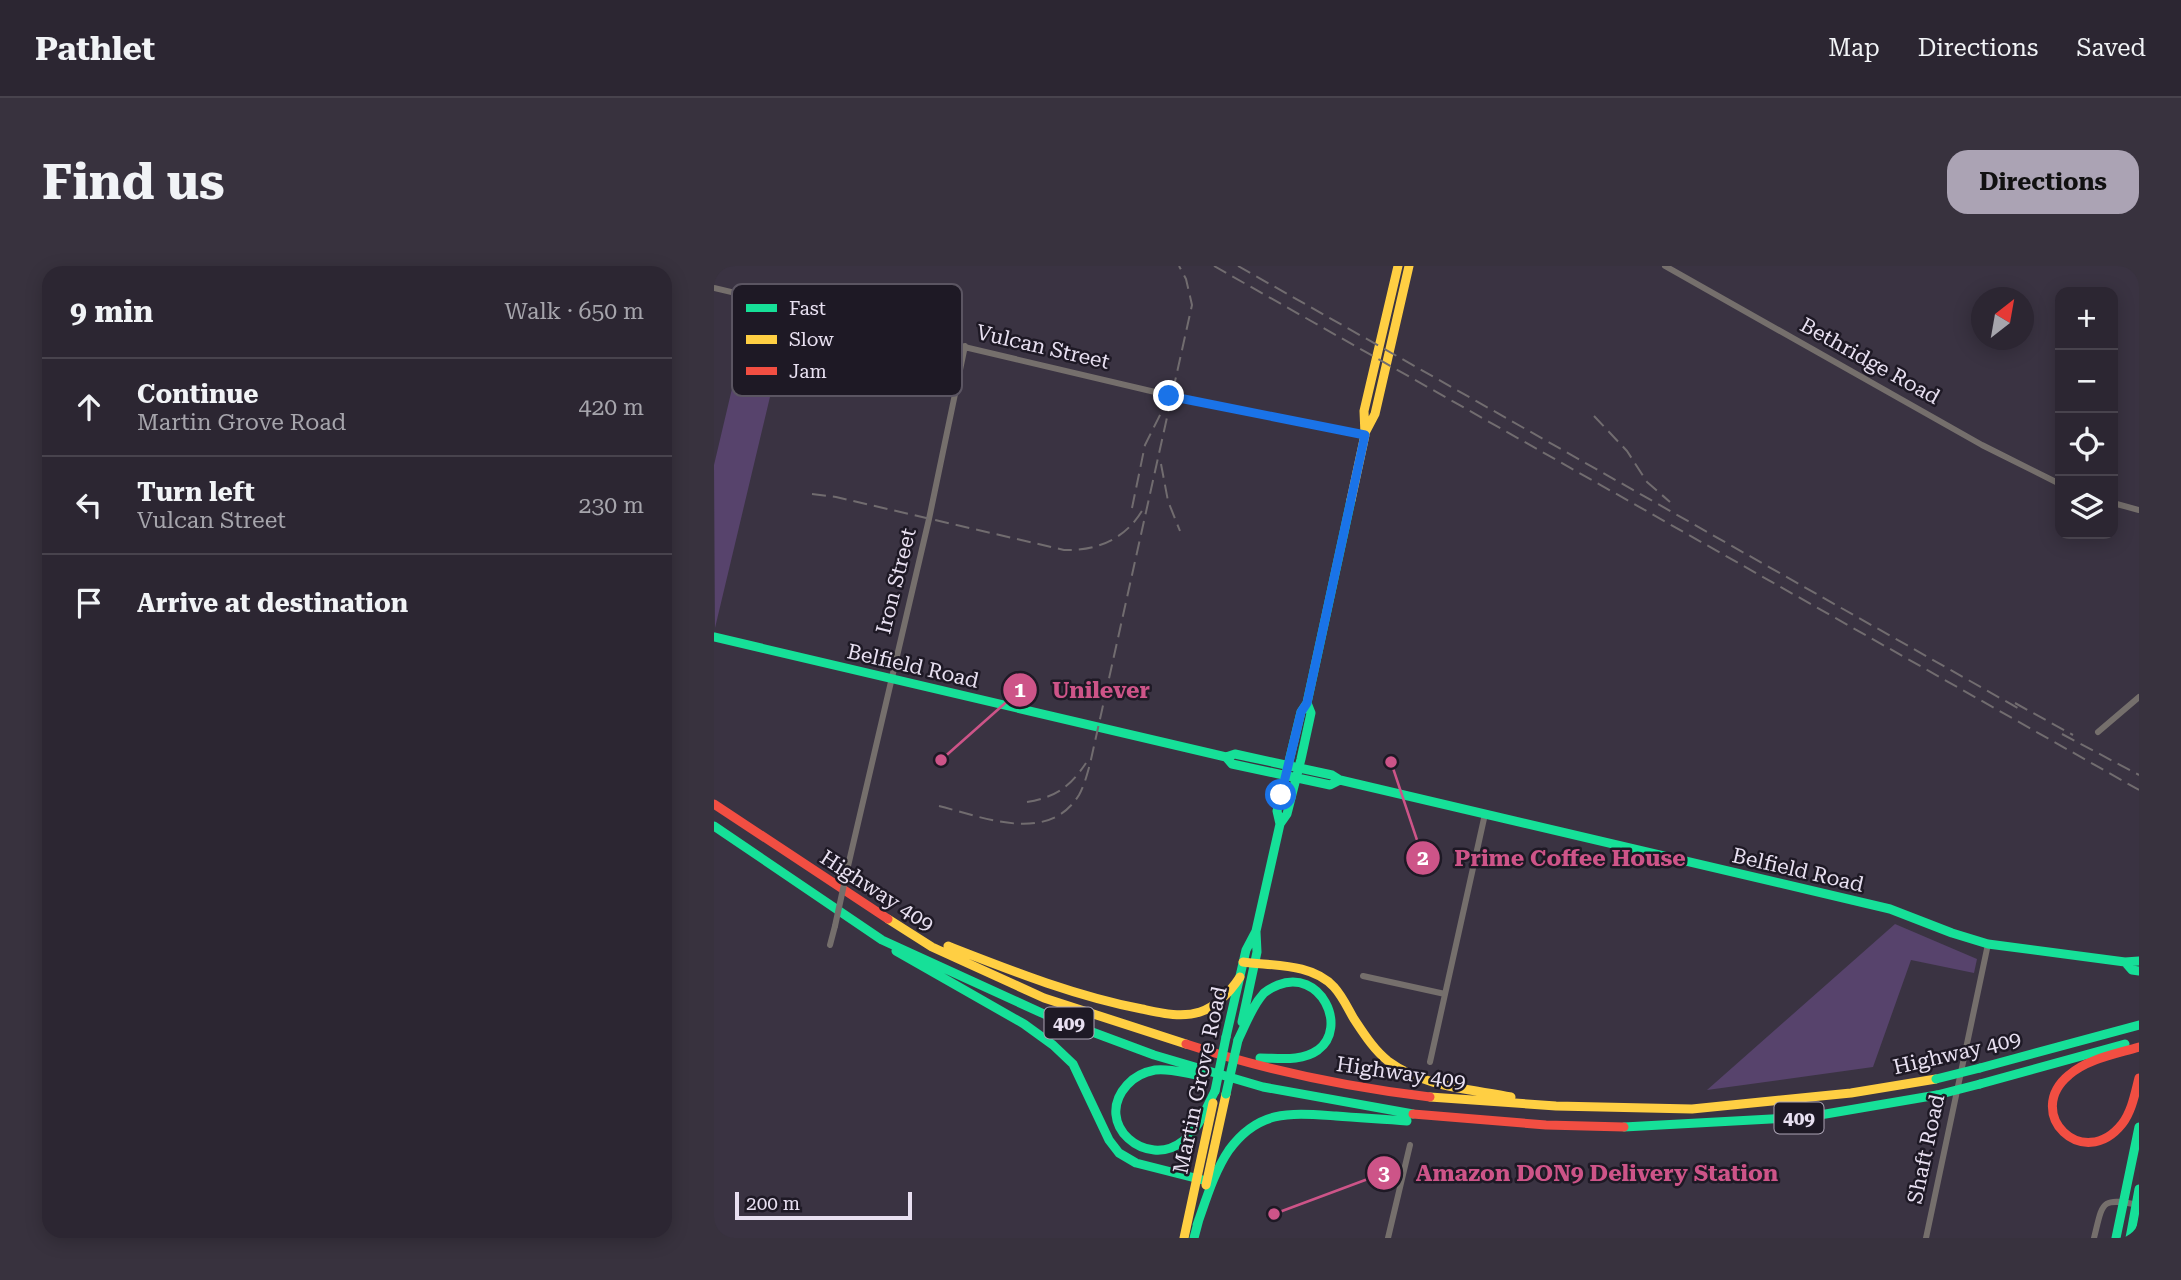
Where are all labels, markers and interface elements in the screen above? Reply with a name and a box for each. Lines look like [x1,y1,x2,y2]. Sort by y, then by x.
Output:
text: Pathlet [35,29,155,68]
text: Map [1828,34,1880,62]
text: Directions [1918,34,2038,62]
text: Saved [2076,34,2146,62]
button: Directions [1947,150,2139,214]
text: Find us [42,154,225,211]
legend [732,284,962,396]
north arrow [1971,287,2034,350]
map controls [2055,287,2118,539]
button: + [2055,287,2118,350]
text: 9 min [70,294,153,329]
text: Fast [789,297,826,320]
text: Walk · 650 m [505,298,644,325]
street label: Bethridge Road [1796,313,1944,410]
street label: Vulcan Street [974,320,1112,374]
text: Slow [789,328,834,351]
button: − [2055,350,2118,413]
text: Jam [789,360,827,383]
text: Continue [137,379,259,409]
route end [1153,380,1184,411]
icon: ahead [70,388,108,426]
text: 420 m [579,394,644,421]
text: Martin Grove Road [137,409,346,436]
button: locate [2055,413,2118,476]
button: layers [2055,476,2118,539]
text: Turn left [137,477,255,507]
icon: left [70,486,108,524]
text: 230 m [579,492,644,519]
text: Vulcan Street [137,507,286,534]
street label: Iron Street [871,525,921,636]
icon: arrive [70,584,108,622]
text: Arrive at destination [137,588,408,618]
street label: Belfield Road [845,639,982,693]
callout: Unilever [1003,668,1164,712]
text: Unilever [1052,677,1150,704]
text: 1 [1014,678,1026,702]
route start [1265,779,1296,810]
callout: Prime Coffee House [1405,836,1700,880]
street label: Belfield Road [1730,843,1867,897]
street label: Highway 409 [816,845,938,937]
text: Prime Coffee House [1454,845,1686,872]
text: 2 [1417,846,1429,870]
street label: Martin Grove Road [1168,984,1232,1176]
road number: 409 [1044,1008,1094,1038]
street label: Highway 409 [1891,1027,2023,1079]
street label: Highway 409 [1335,1052,1467,1094]
street label: Shaft Road [1903,1091,1949,1206]
road number: 409 [1774,1102,1824,1133]
callout: Amazon DON9 Delivery Station [1366,1151,1792,1195]
text: Amazon DON9 Delivery Station [1416,1160,1779,1187]
text: 3 [1378,1161,1390,1185]
scale bar [735,1189,912,1221]
text: 200 m [746,1192,800,1215]

